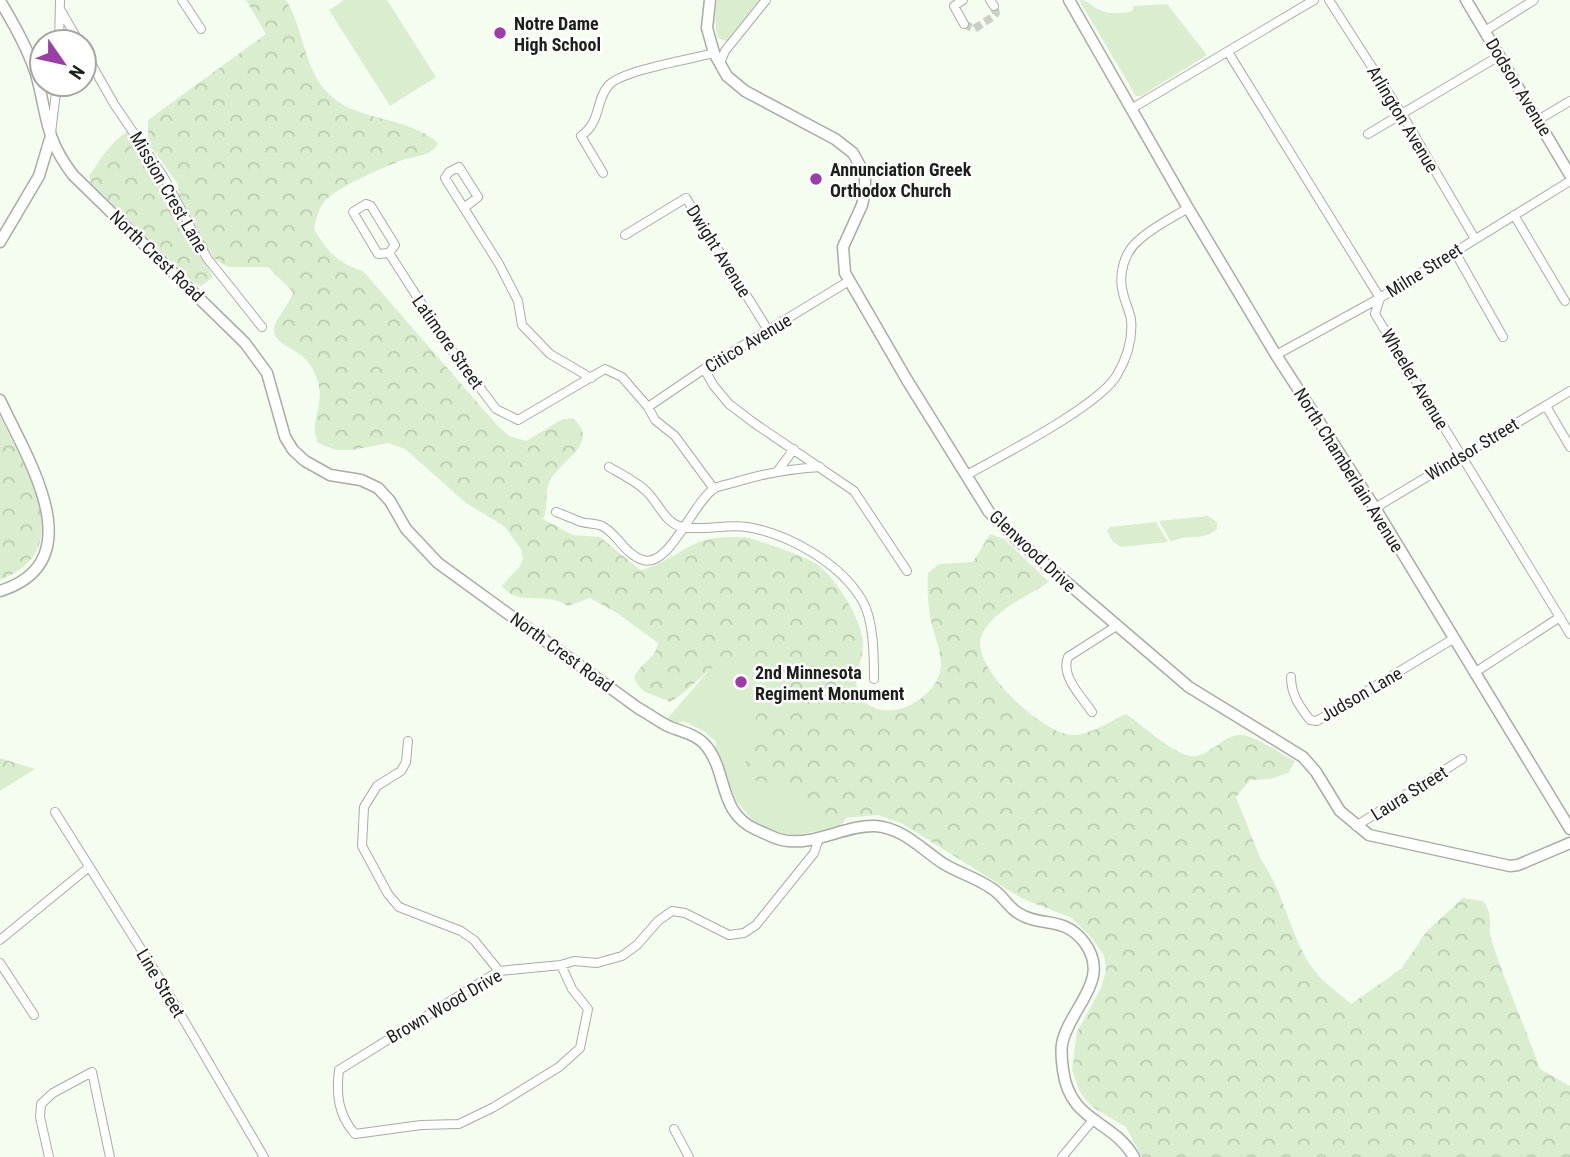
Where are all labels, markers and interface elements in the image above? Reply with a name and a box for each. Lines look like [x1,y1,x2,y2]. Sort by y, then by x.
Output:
place label: Notre Dame High School [514,13,601,55]
marker: Notre Dame High School [492,25,508,41]
north arrow [28,28,98,98]
street label: Dodson Avenue [1482,34,1556,140]
text: N [64,61,89,83]
street label: Arlington Avenue [1363,62,1443,176]
street label: Mission Crest Lane [126,128,212,256]
place label: Annunciation Greek Orthodox Church [830,159,972,201]
marker: Annunciation Greek Orthodox Church [808,171,824,187]
street label: Dwight Avenue [682,201,756,301]
street label: North Crest Road [106,206,208,306]
street label: Milne Street [1382,238,1466,302]
street label: Latimore Street [408,291,488,393]
street label: Citico Avenue [701,309,795,377]
street label: Wheeler Avenue [1377,325,1453,433]
street label: North Chamberlain Avenue [1290,384,1408,556]
street label: Windsor Street [1422,413,1522,485]
street label: Glenwood Drive [985,506,1081,596]
street label: North Crest Road [506,608,618,696]
place label: 2nd Minnesota Regiment Monument [755,662,905,704]
street label: Judson Lane [1316,662,1406,726]
marker: 2nd Minnesota Regiment Monument [733,674,749,690]
street label: Laura Street [1367,761,1451,825]
street label: Line Street [132,945,190,1021]
street label: Brown Wood Drive [383,965,505,1047]

